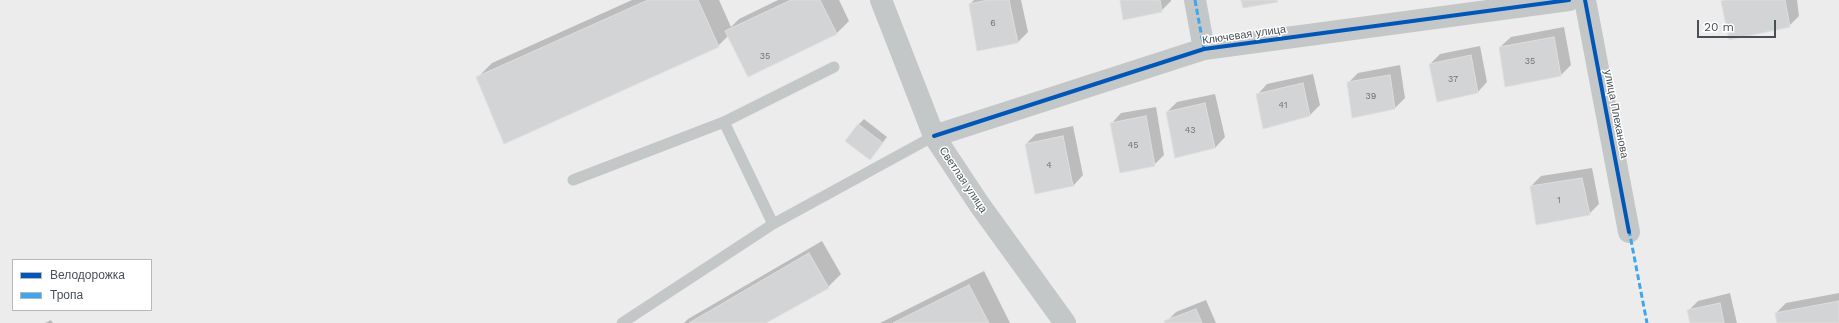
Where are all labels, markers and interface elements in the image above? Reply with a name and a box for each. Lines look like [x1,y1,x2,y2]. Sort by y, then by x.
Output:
scale bar [1699,12,1778,38]
house number: 6 [990,18,996,28]
text: 20 m [1704,20,1734,34]
street label: Ключевая улица [1201,23,1287,47]
house number: 35 [760,51,770,61]
house number: 35 [1525,56,1535,66]
street label: улица Плеханова [1601,69,1631,159]
house number: 37 [1448,74,1458,84]
house number: 39 [1366,91,1376,101]
house number: 41 [1279,100,1287,110]
house number: 43 [1185,125,1195,135]
house number: 45 [1128,140,1138,150]
street label: Светлая улица [936,145,990,215]
house number: 4 [1046,160,1052,170]
house number: 1 [1557,195,1561,205]
legend [12,259,152,311]
text: Велодорожка [50,268,125,282]
text: Тропа [50,288,83,302]

